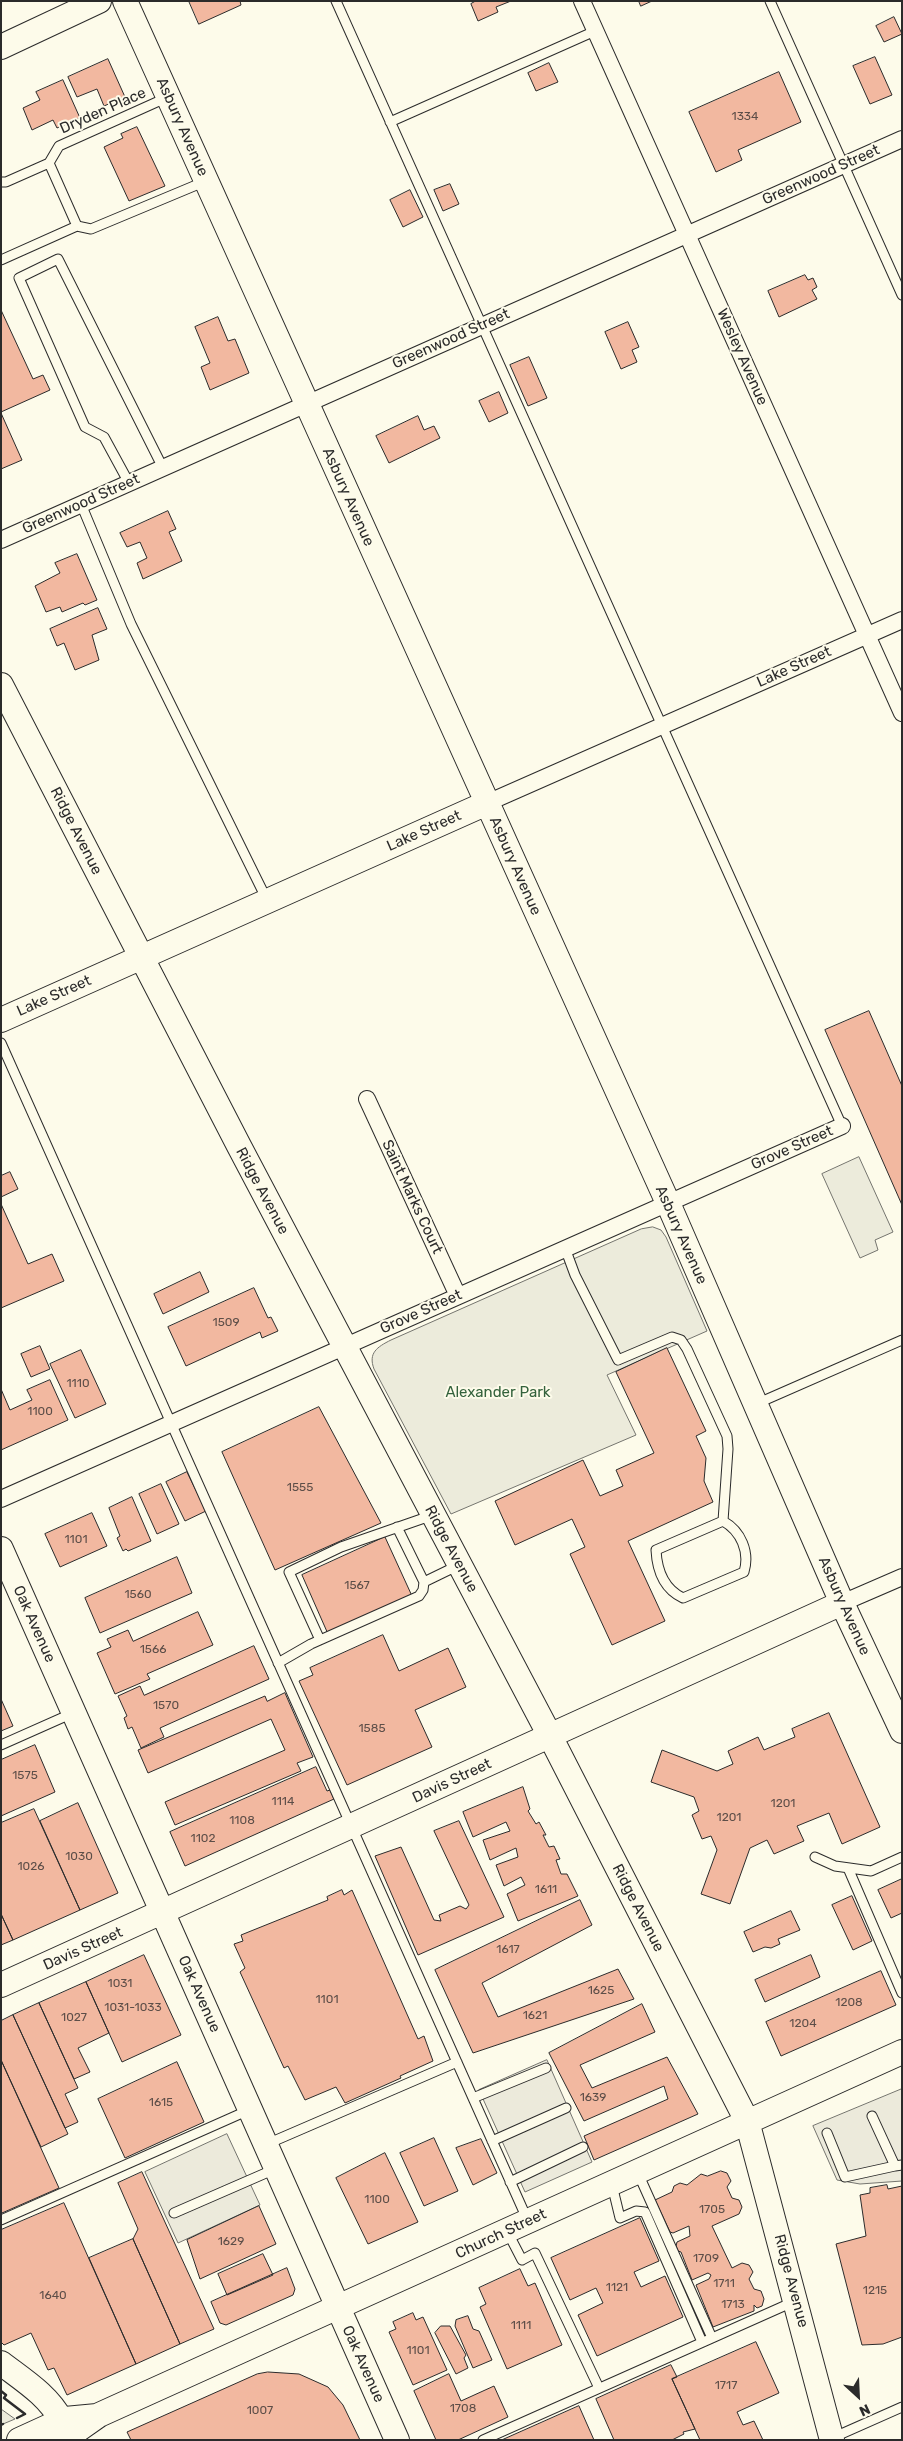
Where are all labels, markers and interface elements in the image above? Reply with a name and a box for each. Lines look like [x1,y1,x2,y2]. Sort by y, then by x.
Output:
street label: Asbury Avenue [152,75,212,179]
street label: Dryden Place [57,84,149,138]
house number: 1334 [731,110,759,124]
street label: Greenwood Street [760,141,882,209]
street label: Greenwood Street [390,305,512,373]
street label: Wesley Avenue [713,306,771,408]
street label: Asbury Avenue [318,445,378,549]
street label: Greenwood Street [20,470,142,538]
street label: Lake Street [754,643,834,691]
street label: Ridge Avenue [46,784,106,878]
street label: Lake Street [384,807,464,855]
street label: Asbury Avenue [485,814,545,918]
street label: Lake Street [14,972,94,1020]
street label: Grove Street [748,1122,836,1174]
street label: Saint Marks Court [378,1137,446,1257]
street label: Ridge Avenue [232,1144,292,1238]
street label: Asbury Avenue [651,1183,711,1287]
street label: Grove Street [377,1286,465,1338]
house number: 1509 [213,1316,239,1330]
house number: 1110 [66,1377,90,1391]
park label: Alexander Park [445,1384,551,1402]
house number: 1100 [27,1405,53,1419]
house number: 1555 [287,1481,313,1495]
street label: Ridge Avenue [421,1502,481,1596]
house number: 1101 [64,1533,88,1547]
street label: Asbury Avenue [814,1554,874,1658]
house number: 1567 [344,1579,370,1593]
street label: Oak Avenue [9,1583,59,1665]
house number: 1560 [124,1588,152,1602]
house number: 1566 [140,1643,166,1657]
house number: 1570 [153,1699,179,1713]
house number: 1585 [358,1722,386,1736]
street label: Davis Street [410,1755,494,1807]
house number: 1575 [12,1769,38,1783]
house number: 1114 [272,1795,294,1809]
house number: 1201 [771,1797,795,1811]
house number: 1201 [717,1811,741,1825]
house number: 1108 [229,1814,255,1828]
house number: 1102 [191,1832,215,1846]
house number: 1030 [65,1850,93,1864]
house number: 1026 [17,1860,45,1874]
street label: Ridge Avenue [608,1861,668,1955]
house number: 1611 [535,1883,557,1897]
street label: Davis Street [40,1923,126,1975]
house number: 1617 [496,1943,520,1957]
street label: Oak Avenue [174,1953,224,2035]
house number: 1031 [108,1977,132,1991]
house number: 1625 [588,1984,614,1998]
house number: 1101 [315,1993,339,2007]
house number: 1208 [835,1996,863,2010]
house number: 1031-1033 [104,2001,162,2015]
house number: 1621 [523,2009,547,2023]
house number: 1027 [61,2011,87,2025]
house number: 1204 [789,2017,817,2031]
house number: 1639 [580,2091,606,2105]
house number: 1615 [149,2096,173,2110]
house number: 1100 [364,2193,390,2207]
house number: 1705 [699,2203,725,2217]
street label: Church Street [453,2205,549,2263]
street label: Ridge Avenue [770,2232,812,2330]
house number: 1629 [218,2235,244,2249]
house number: 1709 [693,2252,719,2266]
house number: 1711 [713,2277,735,2291]
house number: 1121 [606,2281,628,2295]
house number: 1215 [863,2284,887,2298]
house number: 1640 [39,2289,67,2303]
house number: 1713 [721,2298,745,2312]
house number: 1111 [511,2319,531,2333]
street label: Oak Avenue [338,2323,388,2405]
house number: 1101 [406,2344,430,2358]
north arrow [833,2371,883,2421]
house number: 1717 [715,2379,737,2393]
text: N [856,2400,873,2420]
house number: 1708 [450,2402,476,2416]
house number: 1007 [247,2404,273,2418]

